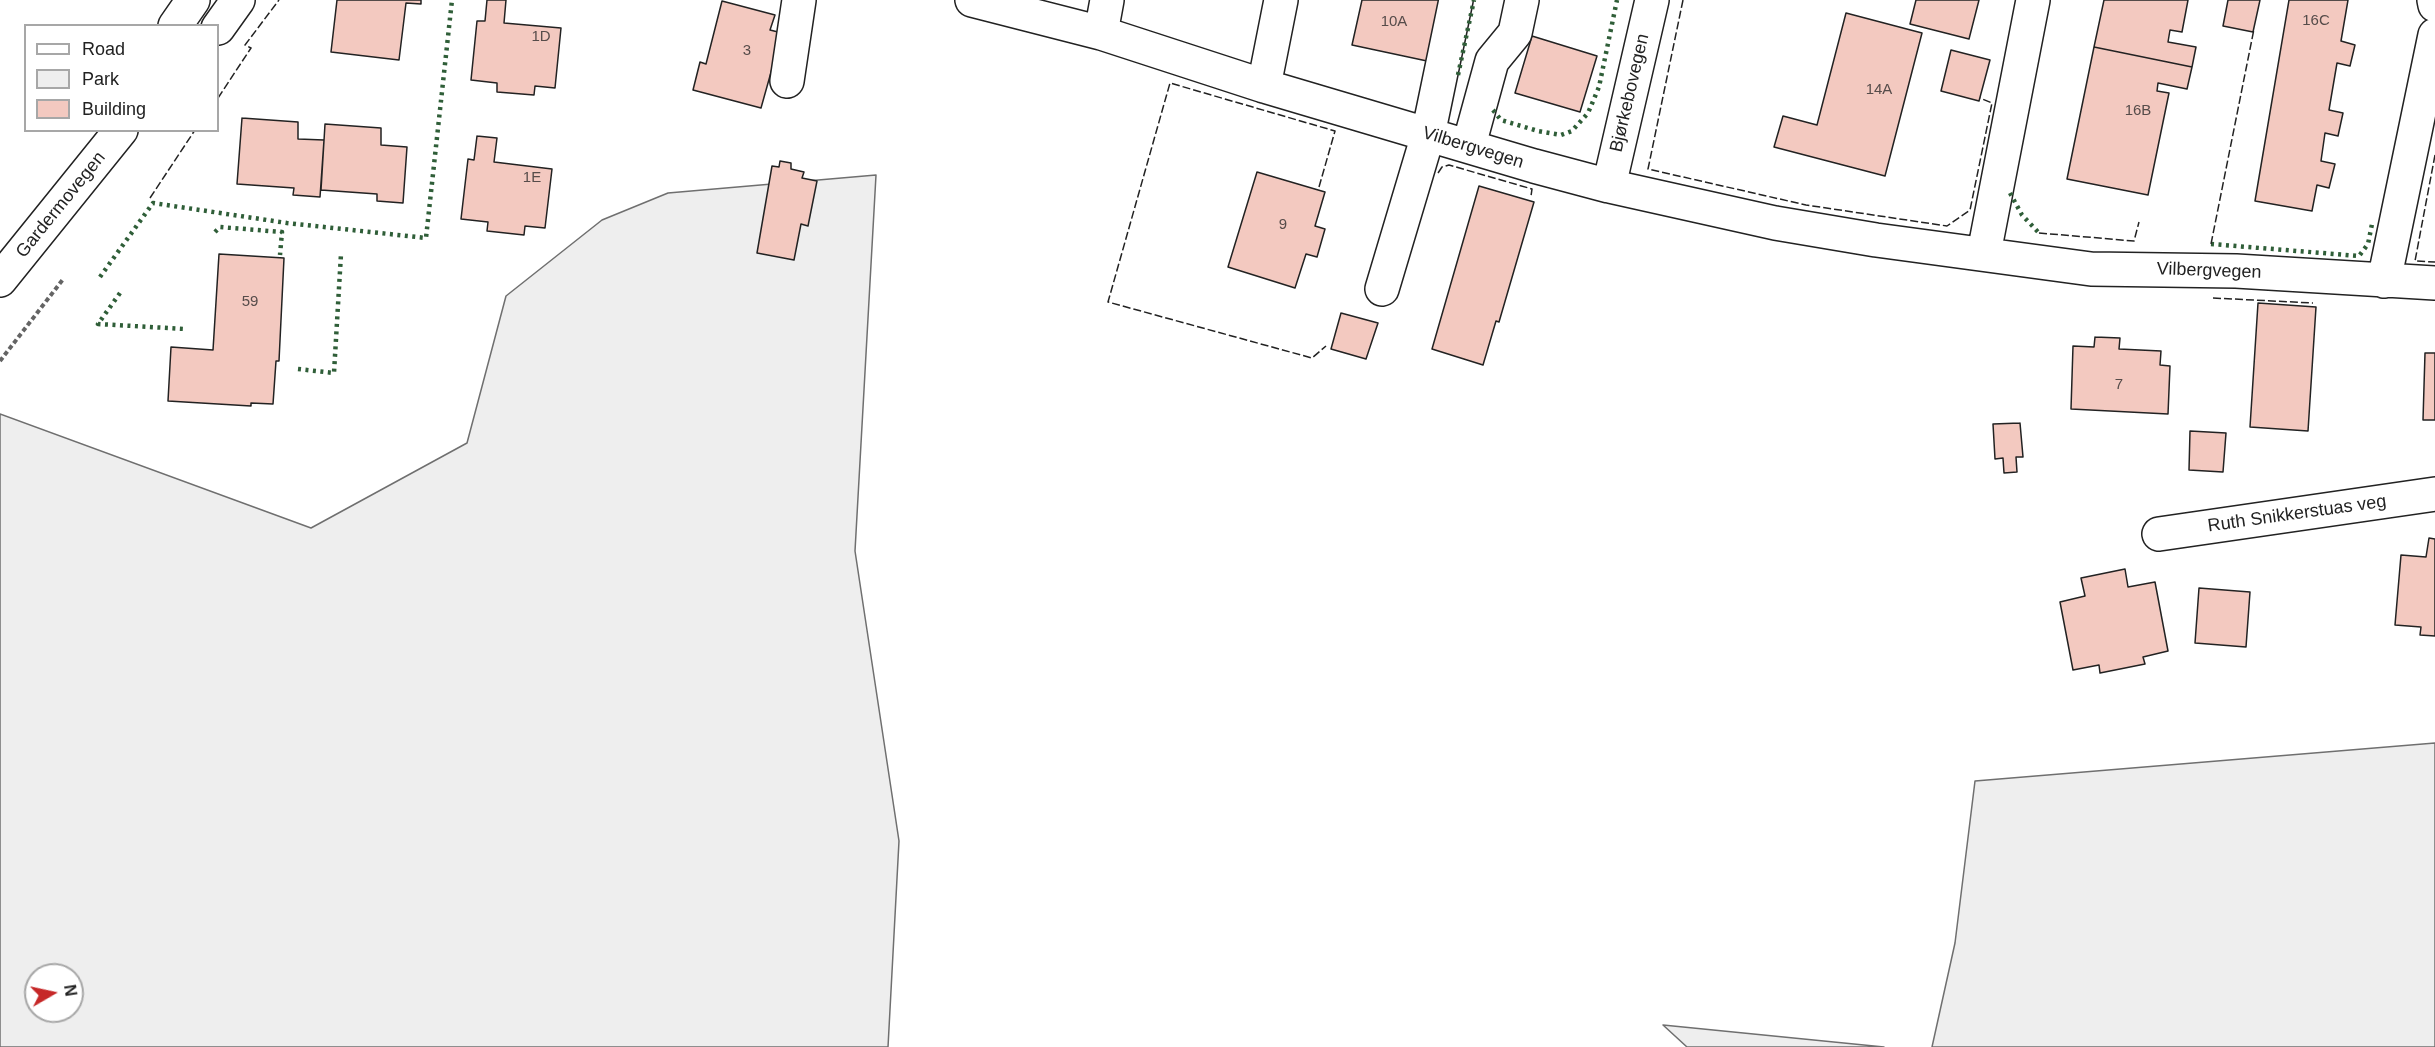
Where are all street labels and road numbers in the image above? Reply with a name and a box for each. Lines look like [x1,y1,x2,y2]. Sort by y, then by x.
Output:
street label: Bjørkebovegen [1606,32,1654,154]
street label: Vilbergvegen [1420,122,1526,174]
street label: Gardermovegen [12,148,110,262]
street label: Vilbergvegen [2156,258,2262,284]
street label: Ruth Snikkerstuas veg [2206,491,2388,537]

